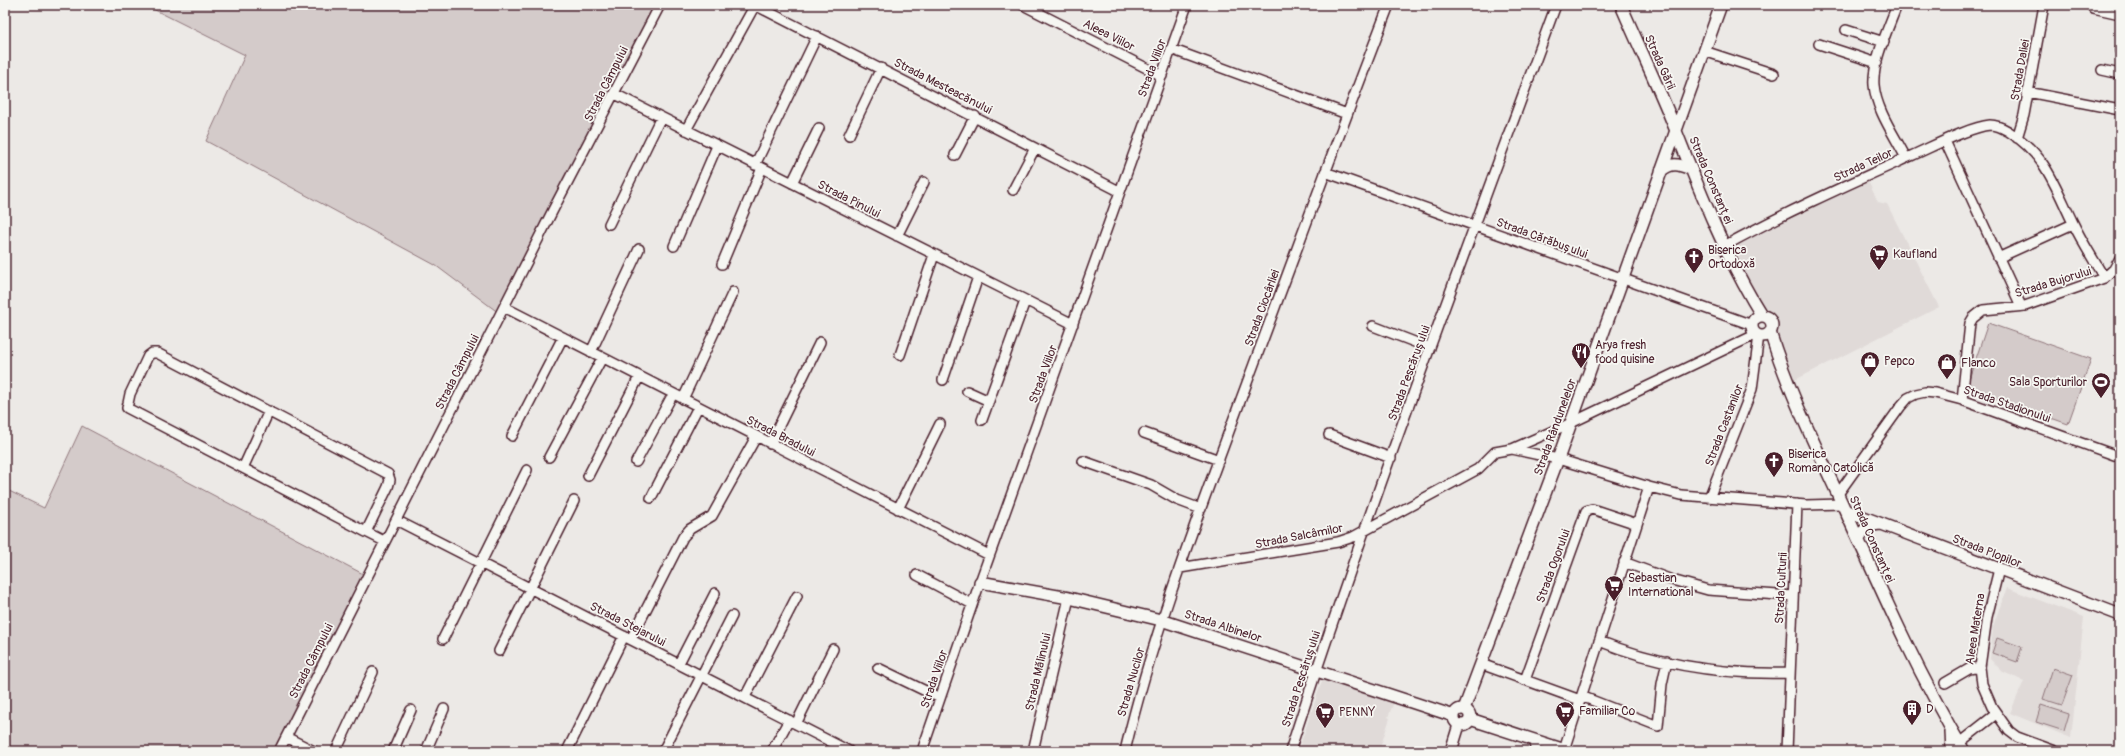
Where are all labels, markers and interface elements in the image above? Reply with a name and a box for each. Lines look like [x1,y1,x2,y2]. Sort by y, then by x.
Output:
street label: Aleea Viilor [1081,16,1138,55]
street label: Strada Gării [1641,32,1678,92]
street label: Strada Viilor [1135,36,1170,99]
street label: Strada Daliei [2008,38,2033,102]
street label: Strada Câmpului [581,44,632,124]
street label: Strada Mesteacănului [891,55,994,118]
street label: Strada Constanței [1685,134,1736,226]
street label: Strada Teilor [1831,145,1896,186]
street label: Strada Pinului [815,177,883,222]
street label: Strada Cărăbușului [1494,215,1590,262]
place label: Biserica Ortodoxă [1708,243,1755,272]
supermarket icon: Kaufland [1868,243,1890,271]
church icon: Biserica Ortodoxă [1683,246,1705,274]
place label: Kaufland [1893,247,1937,262]
street label: Strada Bujorului [2013,264,2093,301]
street label: Strada Ciocârliei [1242,268,1283,349]
street label: Strada Pescărușului [1385,323,1434,423]
street label: Strada Câmpului [432,332,483,412]
place label: Arya fresh food quisine [1595,338,1654,367]
restaurant icon: Arya fresh food quisine [1570,341,1592,369]
street label: Strada Viilor [1026,342,1061,405]
shop icon: Pepco [1859,350,1881,378]
shop icon: Flanco [1936,352,1958,380]
place label: Pepco [1884,354,1915,369]
place label: Flanco [1961,356,1996,371]
sports icon: Sala Sporturilor [2090,371,2112,399]
place label: Sala Sporturilor [2009,375,2088,390]
street label: Strada Rândunelelor [1531,376,1580,478]
street label: Strada Castanilor [1702,381,1747,468]
street label: Strada Stadionului [1961,383,2052,426]
street label: Strada Bradului [744,413,818,460]
place label: Biserica Romano Catolică [1788,447,1874,476]
church icon: Biserica Romano Catolică [1763,450,1785,478]
street label: Strada Constanței [1846,493,1897,585]
street label: Strada Salcâmilor [1254,520,1345,552]
street label: Strada Ogorului [1533,527,1574,605]
street label: Strada Plopilor [1950,531,2024,572]
street label: Strada Culturii [1772,552,1791,624]
place label: Sebastian International [1628,571,1694,600]
supermarket icon: Sebastian International [1603,574,1625,602]
street label: Aleea Materna [1962,592,1989,666]
street label: Strada Stejarului [587,599,668,650]
street label: Strada Albinelor [1182,607,1264,646]
street label: Strada Câmpului [286,621,337,701]
street label: Strada Pescărușului [1279,629,1324,729]
street label: Strada Mălinului [1022,632,1055,712]
street label: Strada Nucilor [1114,645,1149,719]
street label: Strada Viilor [917,647,952,710]
building icon: D [1901,698,1923,726]
supermarket icon: Familiar Co [1554,700,1576,728]
supermarket icon: PENNY [1314,701,1336,729]
place label: D [1926,702,1934,717]
place label: Familiar Co [1579,704,1636,719]
place label: PENNY [1339,705,1375,720]

